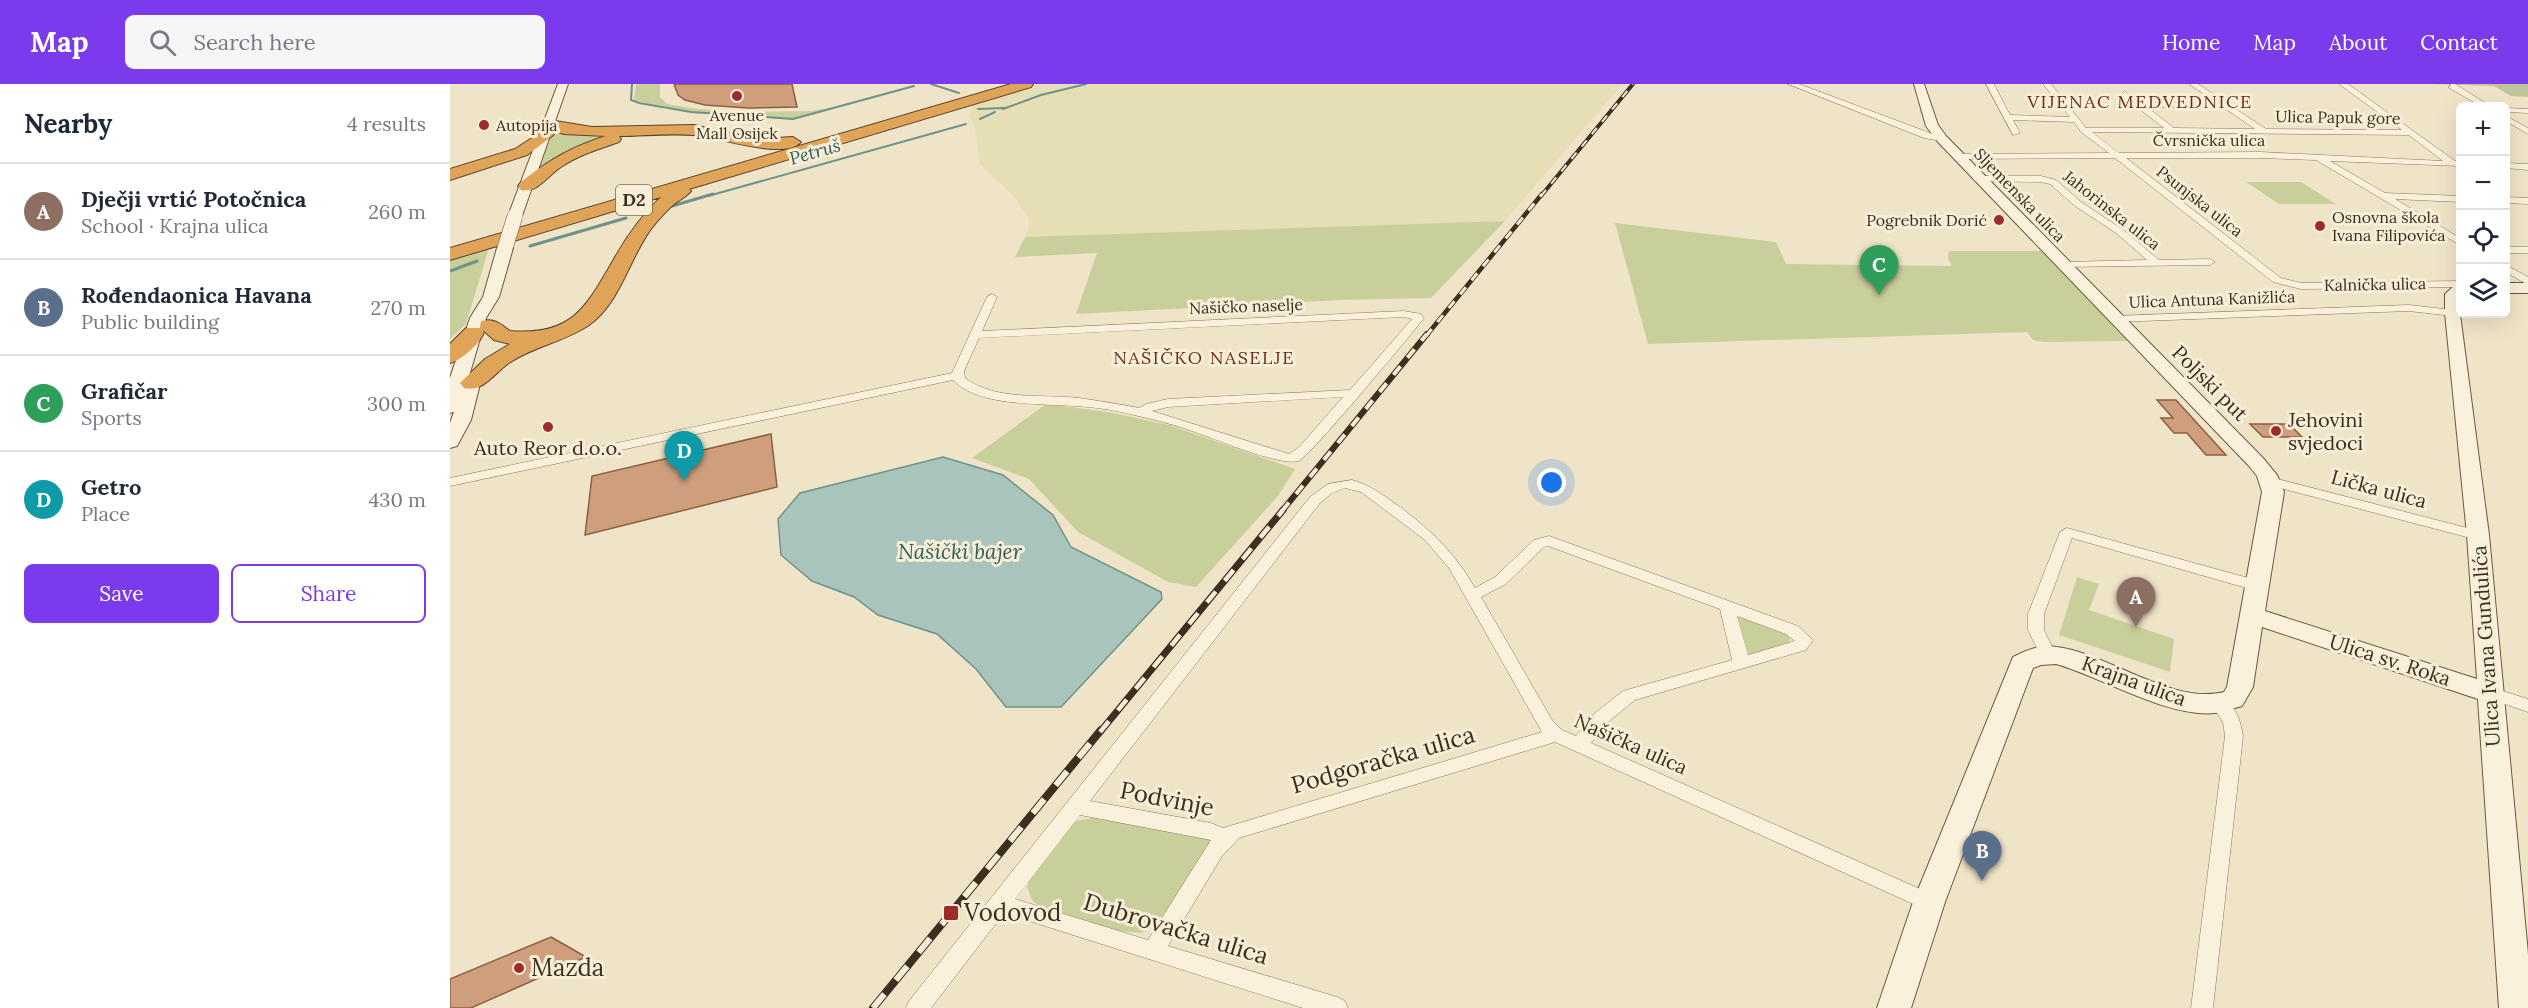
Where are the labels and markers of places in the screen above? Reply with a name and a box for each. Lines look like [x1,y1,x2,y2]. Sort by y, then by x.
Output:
marker: Avenue Mall Osijek [730,89,744,103]
place label: Avenue Mall Osijek [696,105,778,143]
place label: Autopija [495,115,558,135]
marker: Autopija [477,118,491,132]
place label: Osnovna škola Ivana Filipovića [2332,207,2446,245]
place label: Pogrebnik Dorić [1866,210,1987,230]
marker: Pogrebnik Dorić [1992,213,2006,227]
marker: Osnovna škola Ivana Filipovića [2313,219,2327,233]
pin: C [1860,246,1898,295]
place label: Jehovini svjedoci [2287,407,2363,455]
marker: Auto Reor d.o.o. [541,420,555,434]
marker: Jehovini svjedoci [2269,424,2283,438]
pin: D [664,432,704,481]
place label: Auto Reor d.o.o. [473,435,622,460]
pin: A [2116,578,2156,627]
pin: B [1962,832,2002,881]
place label: Vodovod [963,897,1061,928]
marker: Vodovod [942,904,960,922]
place label: Mazda [531,952,604,983]
marker: Mazda [512,961,526,975]

